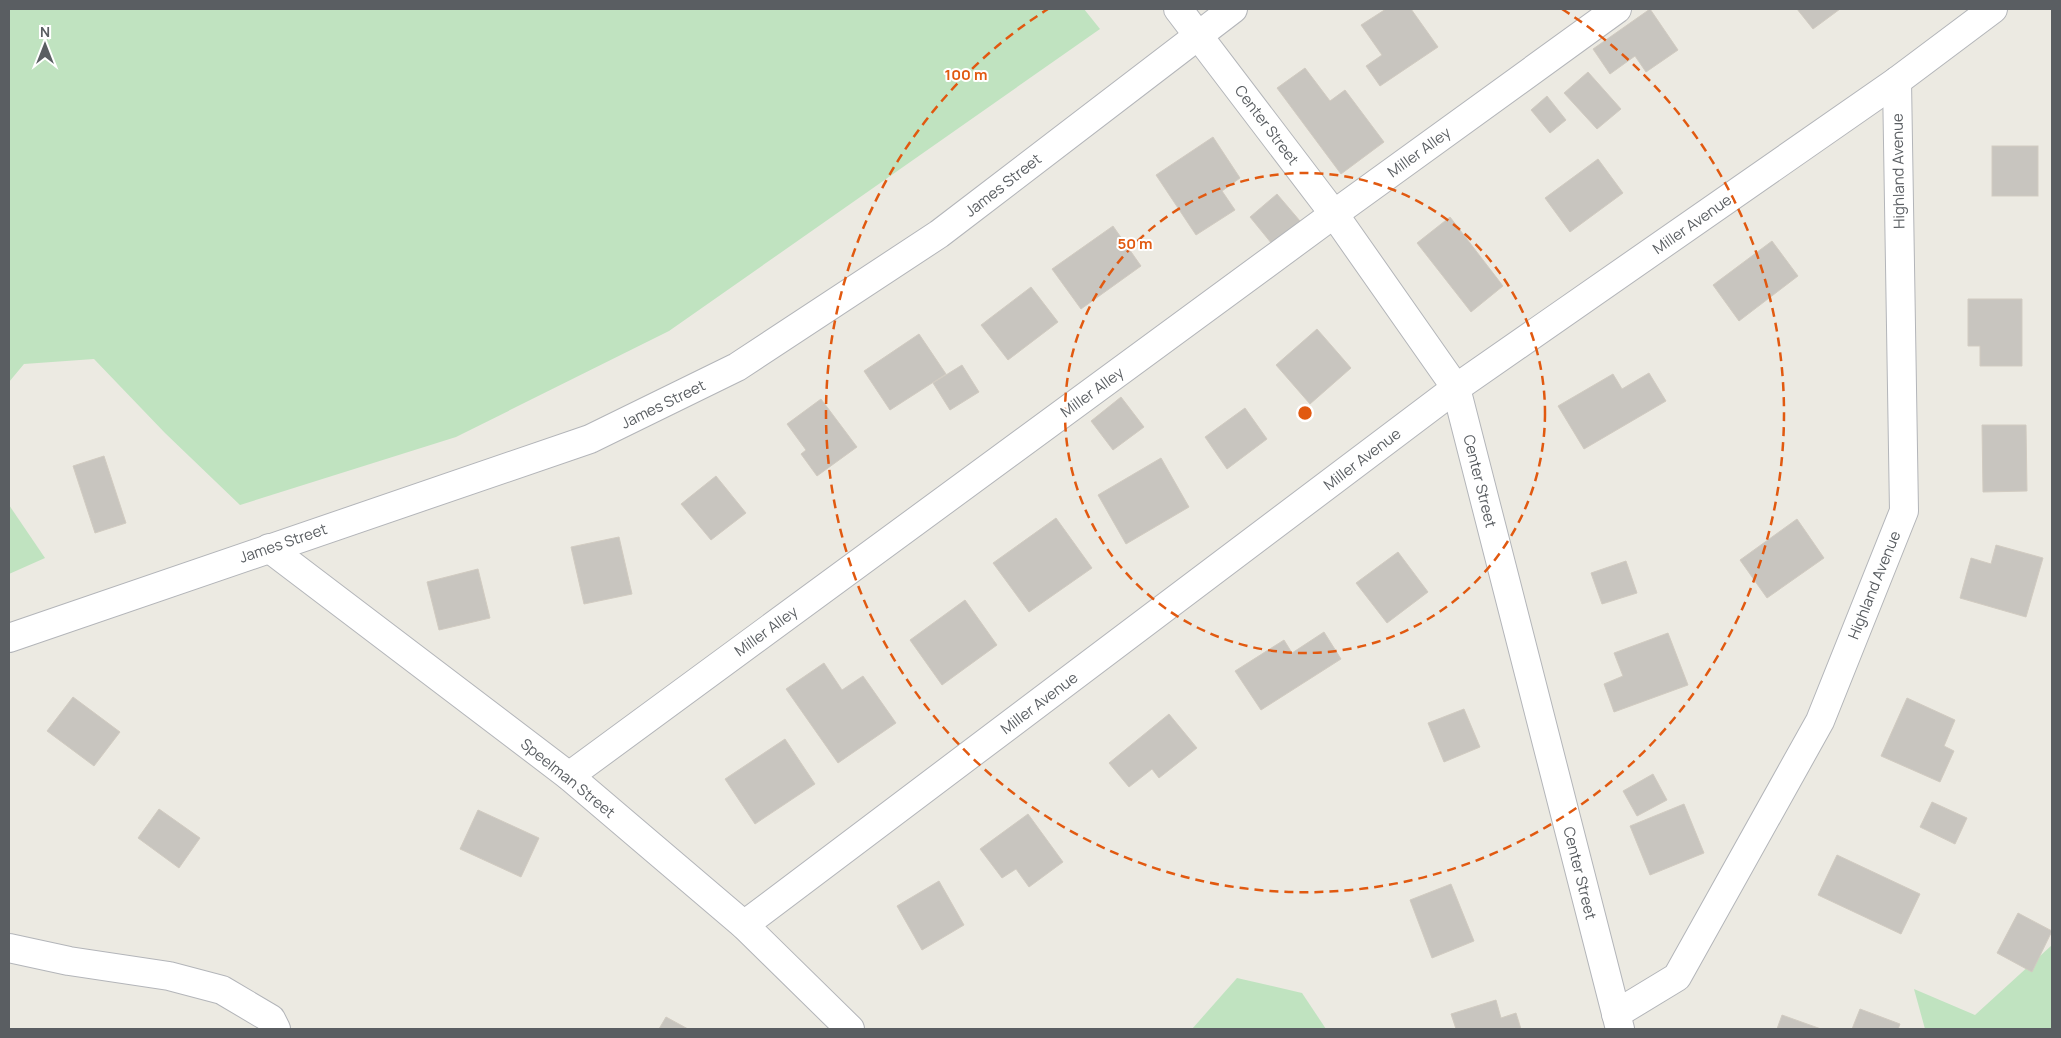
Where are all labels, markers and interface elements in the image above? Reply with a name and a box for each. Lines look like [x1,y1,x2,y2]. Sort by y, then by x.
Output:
north arrow [20,20,70,70]
text: N [40,22,50,41]
text: 100 m [945,64,987,85]
street label: Center Street [1230,81,1304,169]
street label: Highland Avenue [1886,113,1910,229]
street label: Miller Alley [1383,122,1455,182]
street label: James Street [960,149,1046,221]
street label: Miller Avenue [1648,189,1736,259]
text: 50 m [1117,233,1153,254]
street label: Miller Alley [1056,362,1128,422]
street label: James Street [617,374,709,434]
centre of rings [1296,404,1314,422]
street label: Miller Avenue [1319,423,1405,495]
street label: Center Street [1458,432,1502,530]
street label: James Street [236,518,330,568]
street label: Highland Avenue [1843,527,1905,642]
street label: Miller Alley [730,601,802,661]
street label: Miller Avenue [996,667,1082,739]
street label: Speelman Street [516,733,620,823]
street label: Center Street [1558,824,1602,922]

